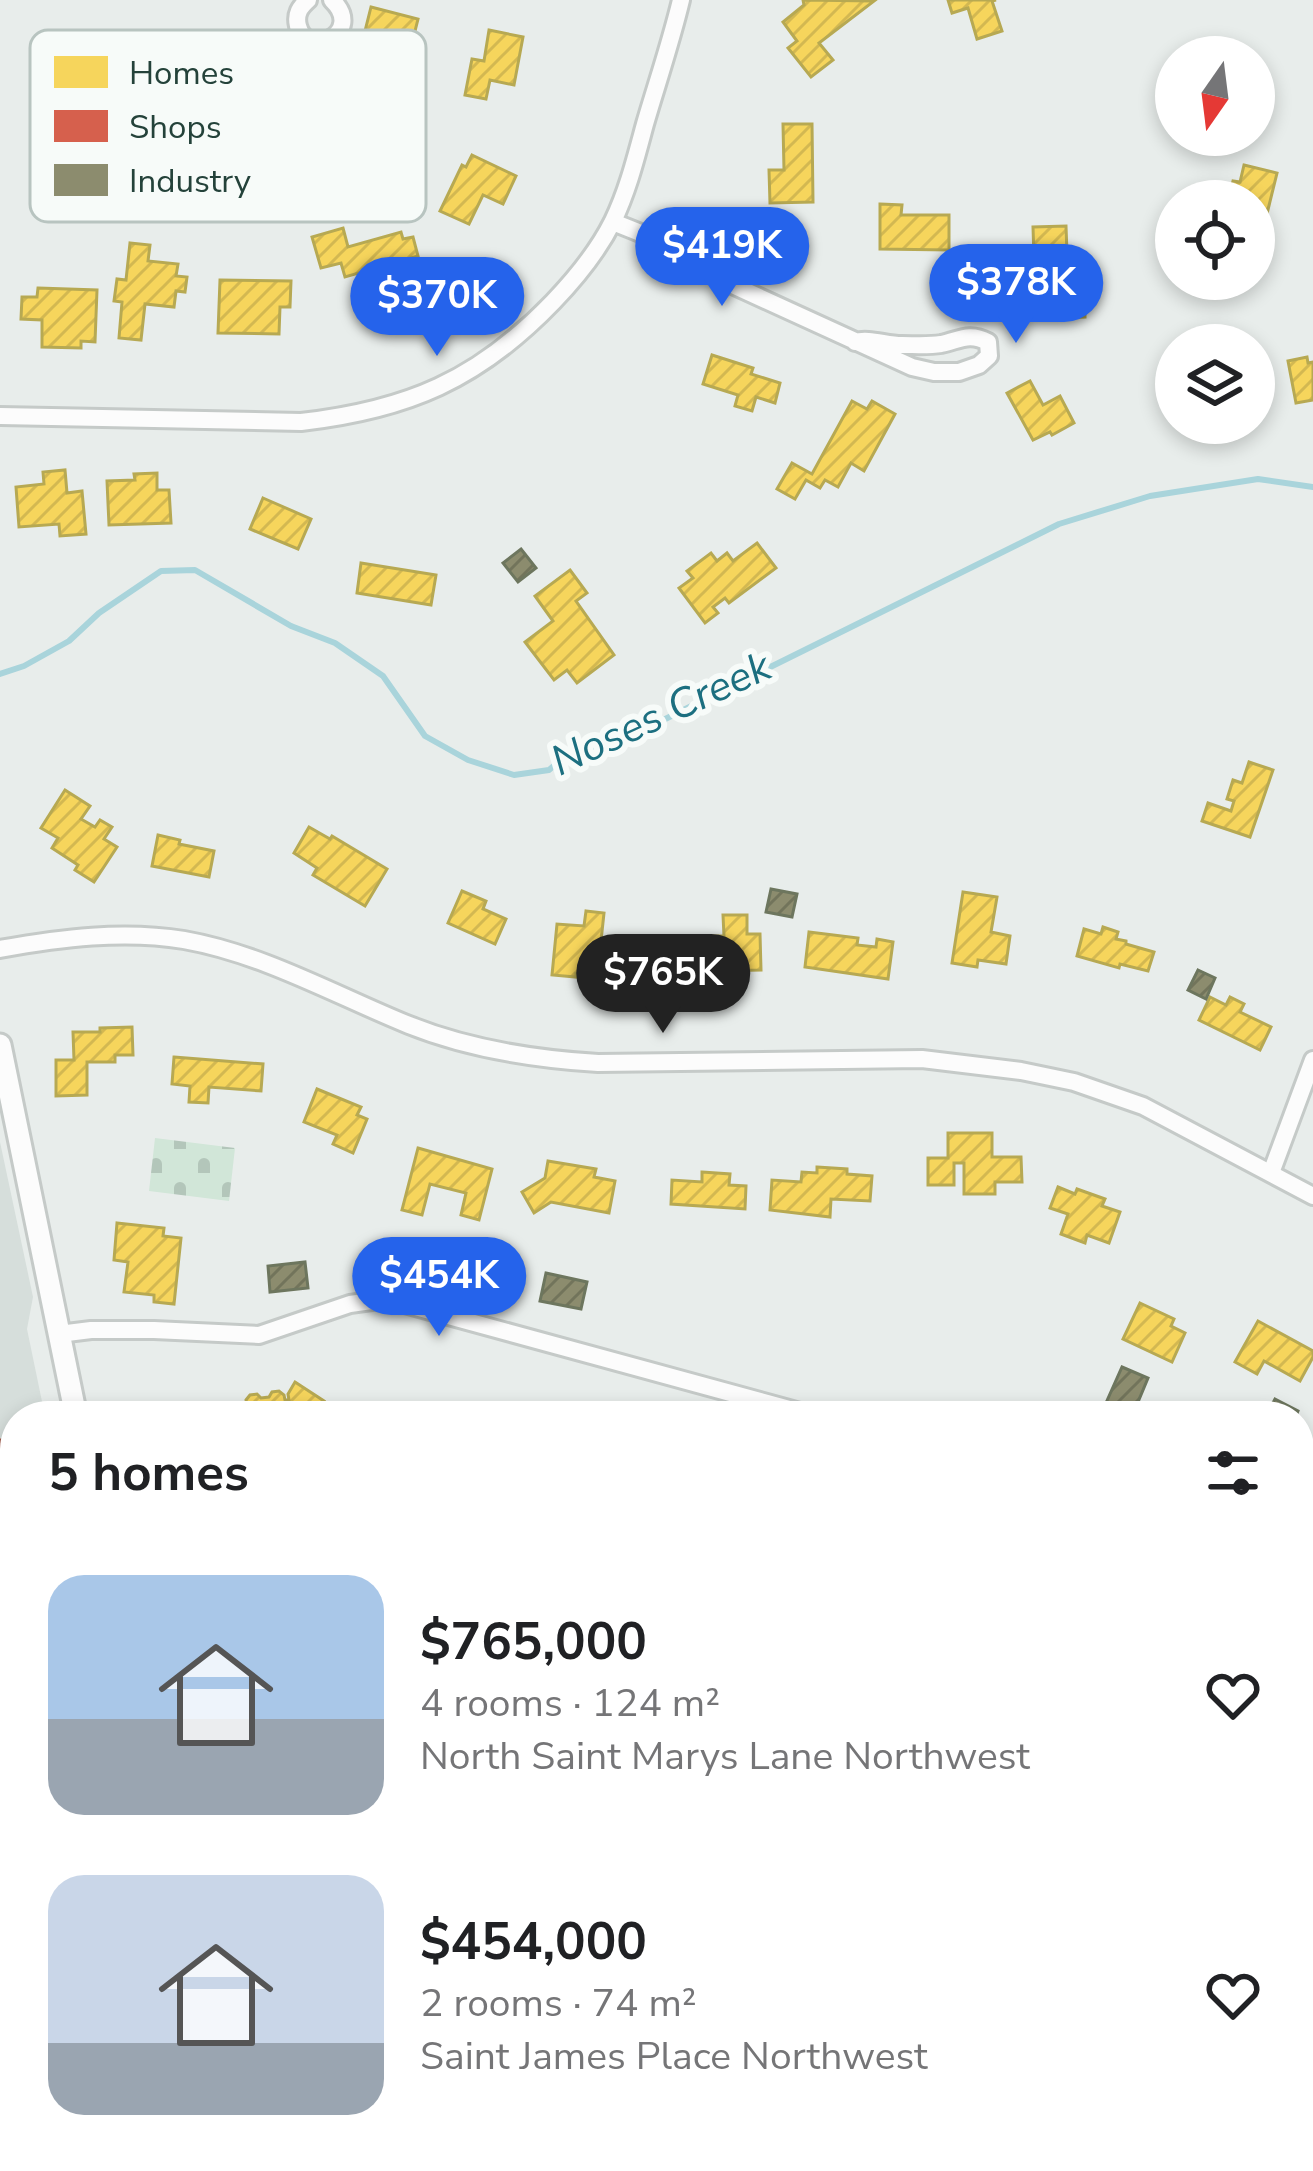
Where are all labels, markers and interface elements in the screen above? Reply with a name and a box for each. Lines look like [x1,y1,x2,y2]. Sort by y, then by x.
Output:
legend [30,30,426,222]
north arrow [1155,36,1275,156]
map controls [1155,36,1275,444]
text: Homes [129,51,234,96]
text: Shops [129,105,222,150]
text: Industry [129,159,251,204]
button: locate [1155,180,1275,300]
pin: $419K [638,207,806,309]
text: $419K [662,219,782,272]
pin: $378K [932,244,1100,346]
text: $378K [956,256,1076,309]
pin: $370K [353,257,521,359]
text: $370K [377,269,497,322]
button: layers [1155,324,1275,444]
water label: Noses Creek [542,638,781,790]
pin: $765K [579,934,747,1036]
text: $765K [603,946,723,999]
pin: $454K [355,1237,523,1339]
text: $454K [379,1249,499,1302]
text: 5 homes [48,1438,249,1508]
icon: filters [1200,1440,1266,1506]
text: $765,000 [420,1607,647,1677]
icon: home [144,1623,288,1767]
icon: heart [1200,1662,1266,1728]
text: 4 rooms · 124 m² [420,1677,720,1730]
text: North Saint Marys Lane Northwest [420,1730,1030,1783]
text: $454,000 [420,1907,647,1977]
icon: home [144,1923,288,2067]
icon: heart [1200,1962,1266,2028]
text: 2 rooms · 74 m² [420,1977,697,2030]
text: Saint James Place Northwest [420,2030,928,2083]

